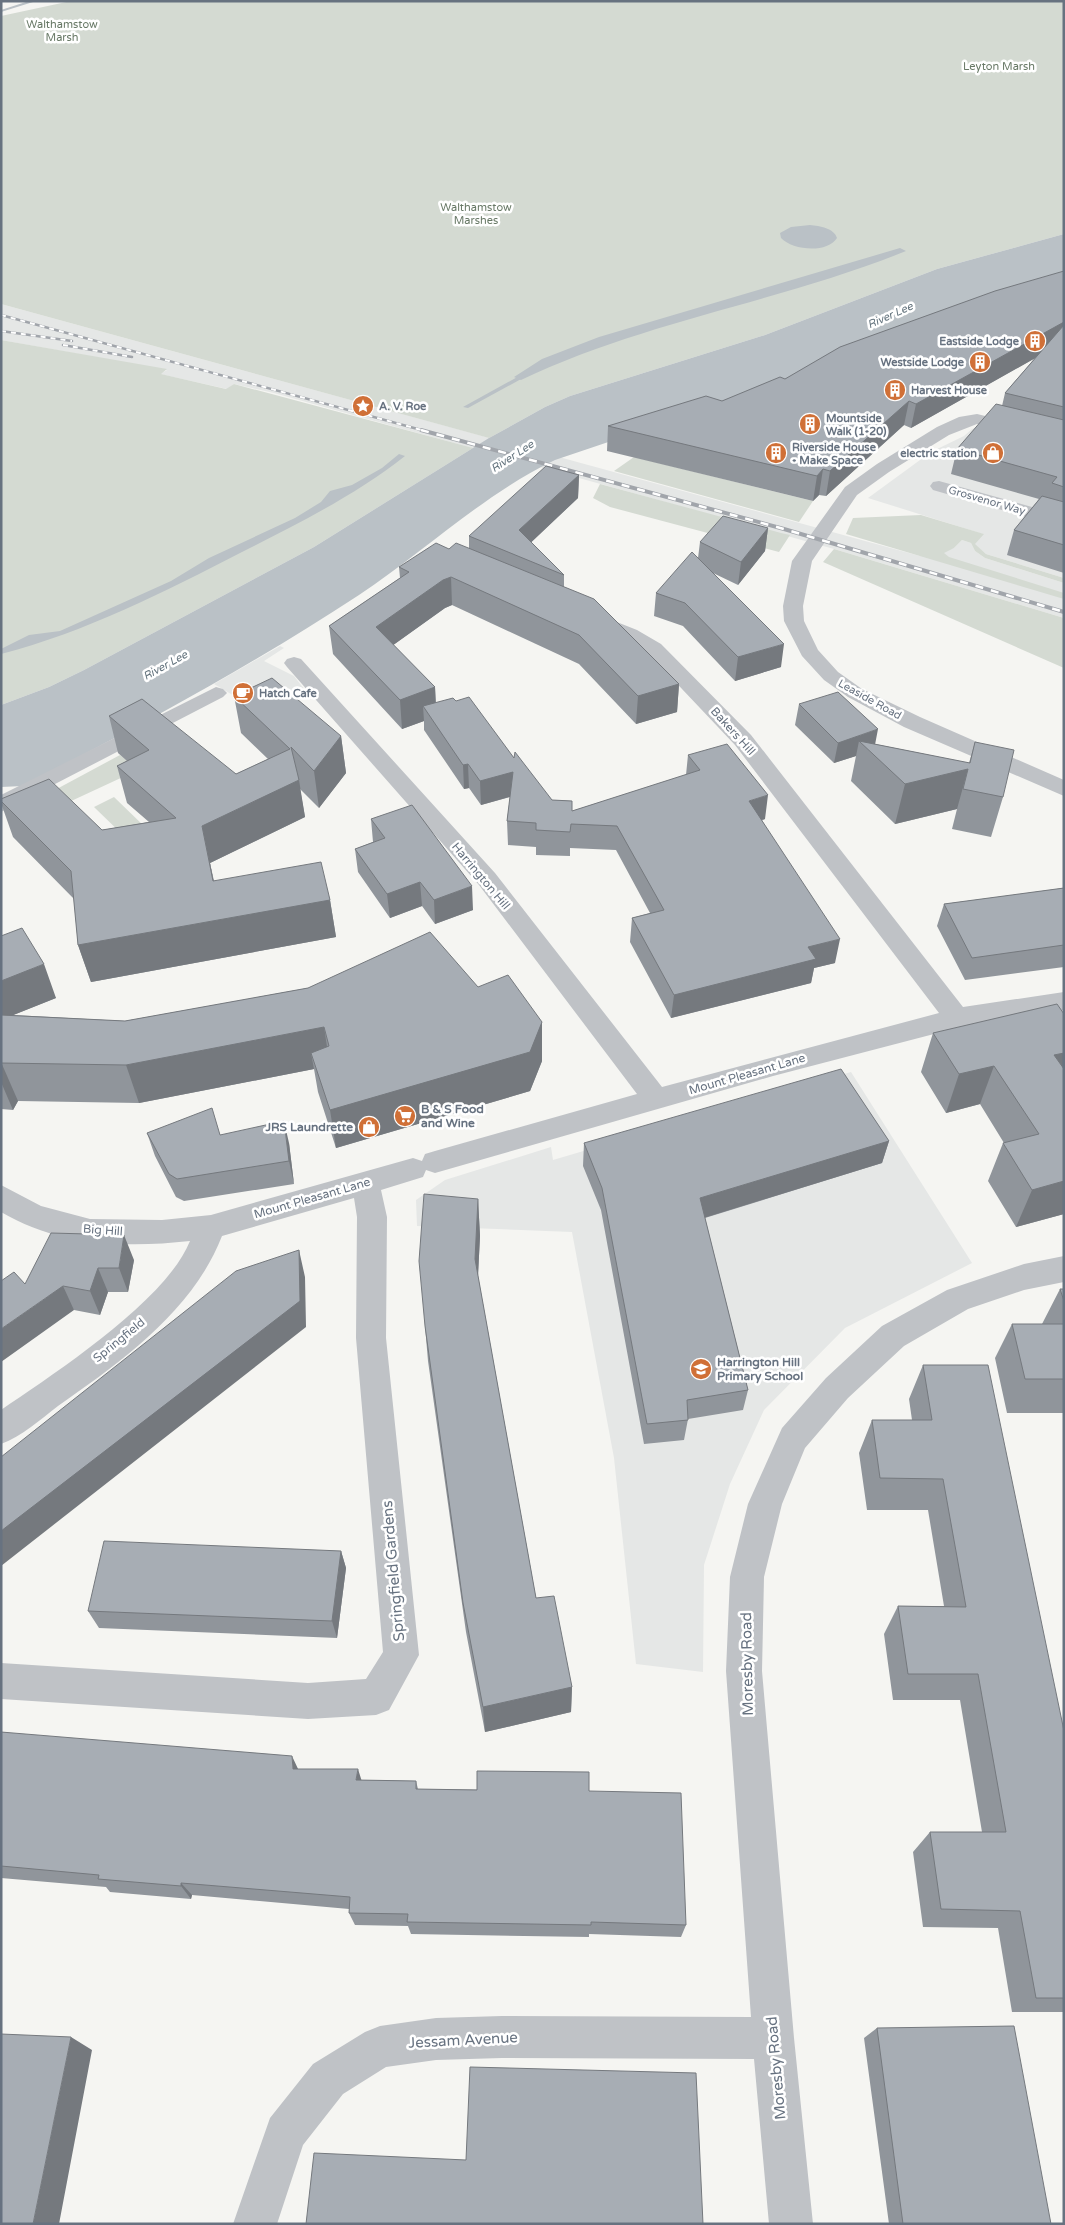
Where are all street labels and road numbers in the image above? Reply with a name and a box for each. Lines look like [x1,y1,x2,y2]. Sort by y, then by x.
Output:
street label: Grosvenor Way [947,483,1027,518]
street label: Leaside Road [836,677,904,722]
street label: Bakers Hill [708,704,758,758]
street label: Harrington Hill [449,840,513,912]
street label: Mount Pleasant Lane [687,1051,807,1097]
street label: Mount Pleasant Lane [252,1175,372,1221]
street label: Big Hill [83,1222,123,1238]
street label: Springfield [90,1315,148,1365]
street label: Springfield Gardens [378,1500,408,1642]
street label: Moresby Road [737,1612,757,1716]
street label: Moresby Road [763,2016,789,2120]
street label: Jessam Avenue [408,2028,518,2052]

